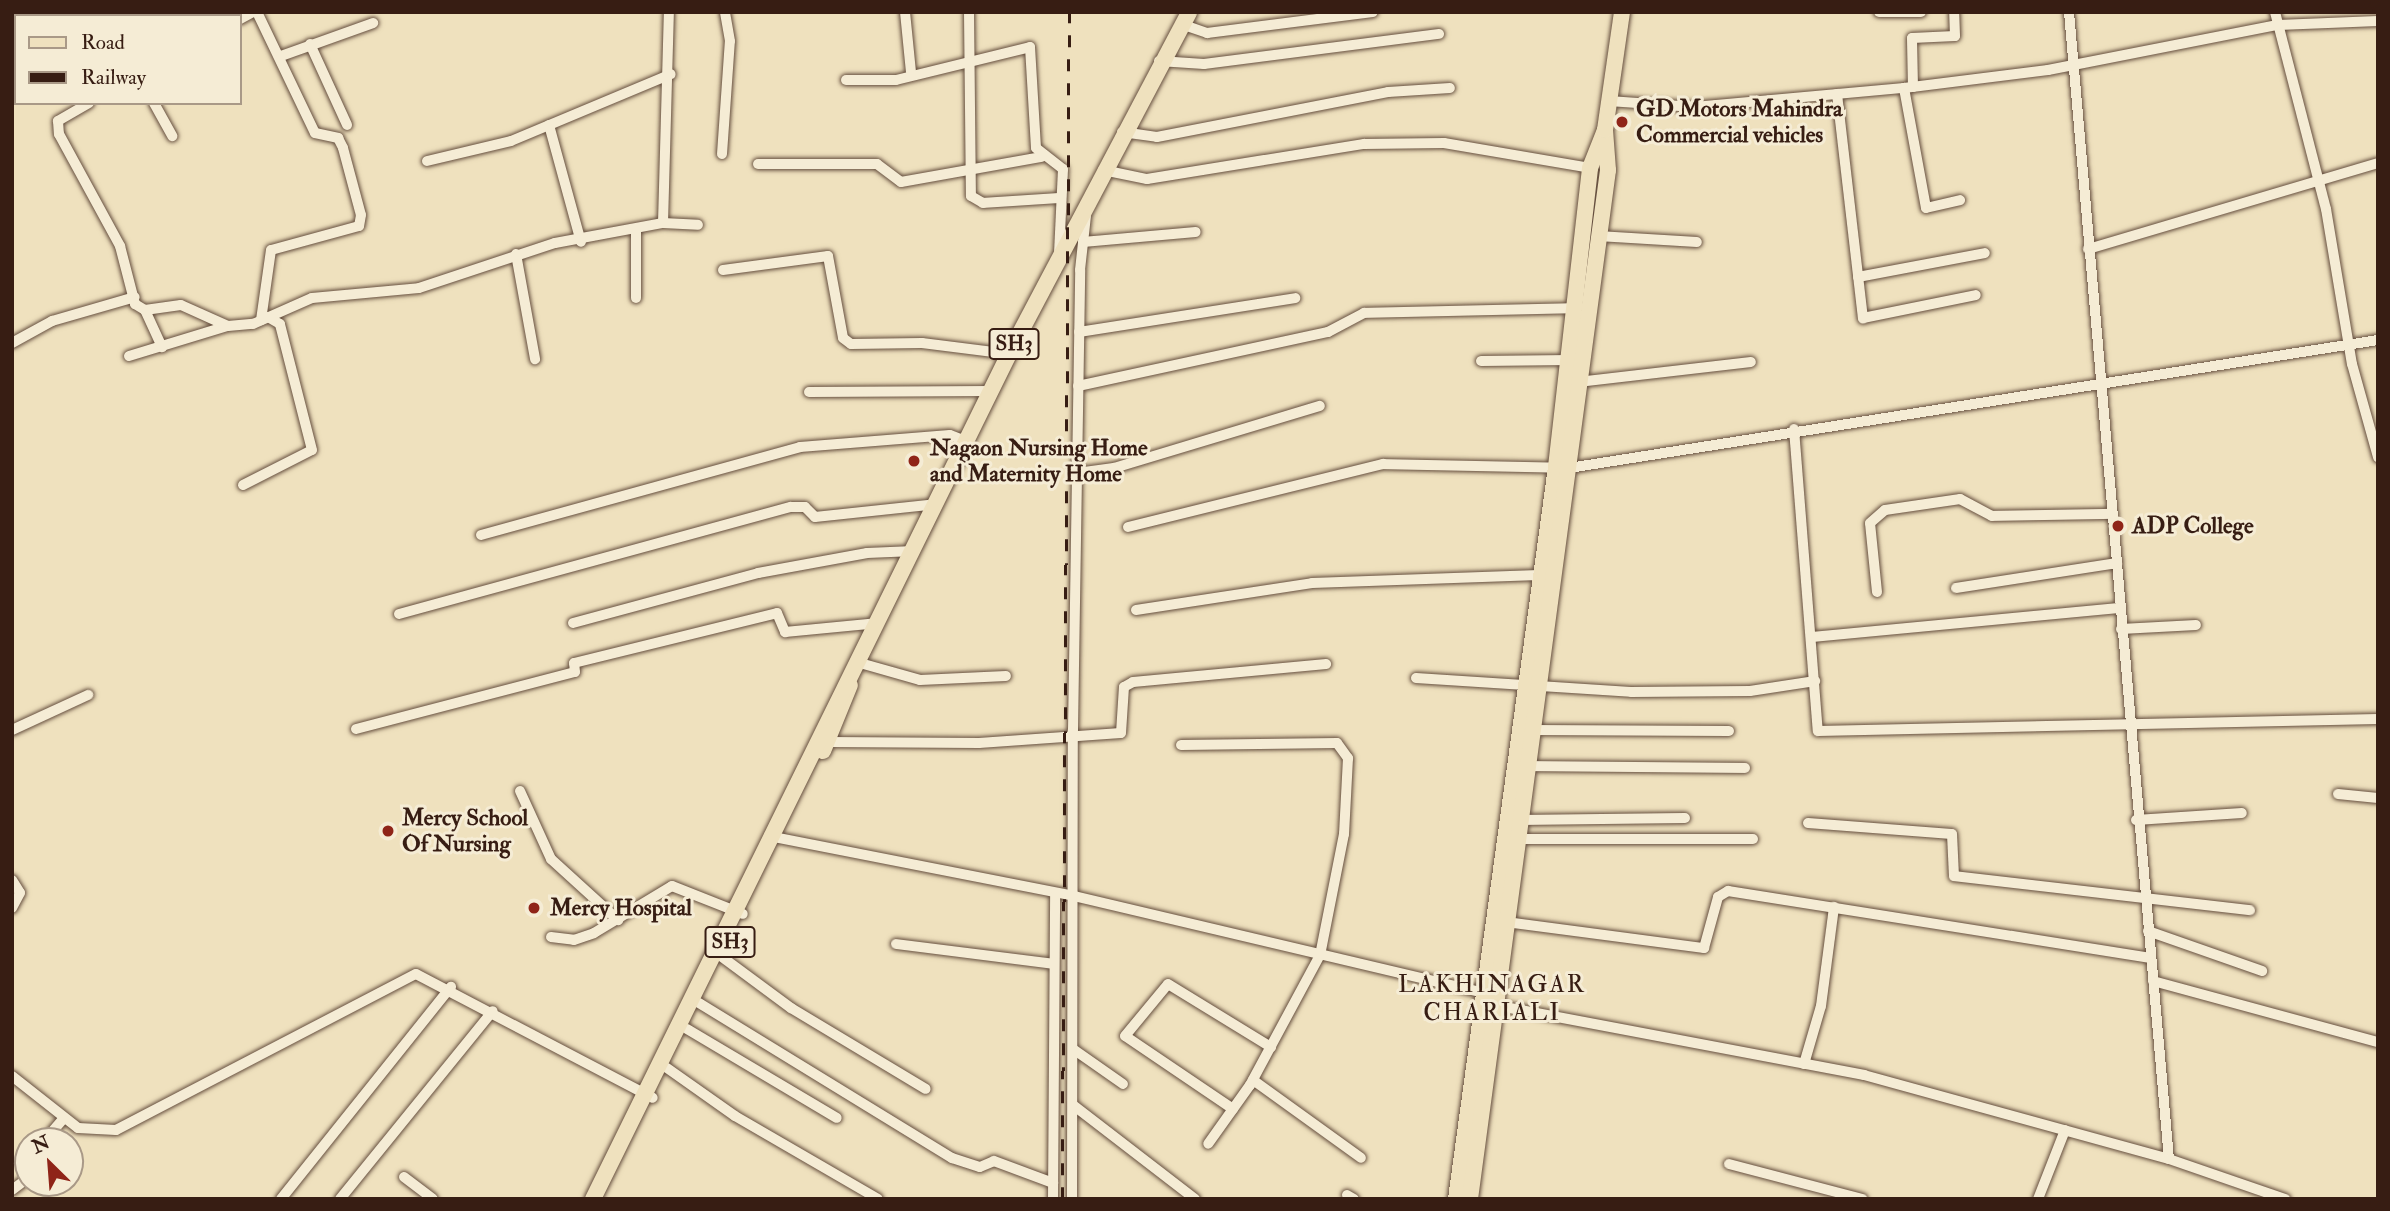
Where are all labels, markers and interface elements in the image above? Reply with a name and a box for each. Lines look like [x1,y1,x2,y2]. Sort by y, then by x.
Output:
legend [14,14,242,105]
text: Road [81,29,125,56]
text: Railway [81,64,146,91]
place label: GD Motors Mahindra Commercial vehicles [1636,95,1842,149]
marker: GD Motors Mahindra Commercial vehicles [1614,114,1630,130]
road number: SH3 [988,326,1040,362]
place label: Nagaon Nursing Home and Maternity Home [930,434,1148,488]
marker: Nagaon Nursing Home and Maternity Home [904,451,924,471]
place label: ADP College [2132,512,2253,540]
marker: ADP College [2110,518,2126,534]
place label: Mercy School Of Nursing [402,804,528,858]
marker: Mercy School Of Nursing [380,823,396,839]
place label: Mercy Hospital [550,894,692,922]
marker: Mercy Hospital [524,898,544,918]
road number: SH3 [704,925,756,960]
district label: LAKHINAGAR CHARIALI [1399,971,1585,1027]
north arrow [14,1127,84,1197]
text: N [28,1130,54,1159]

